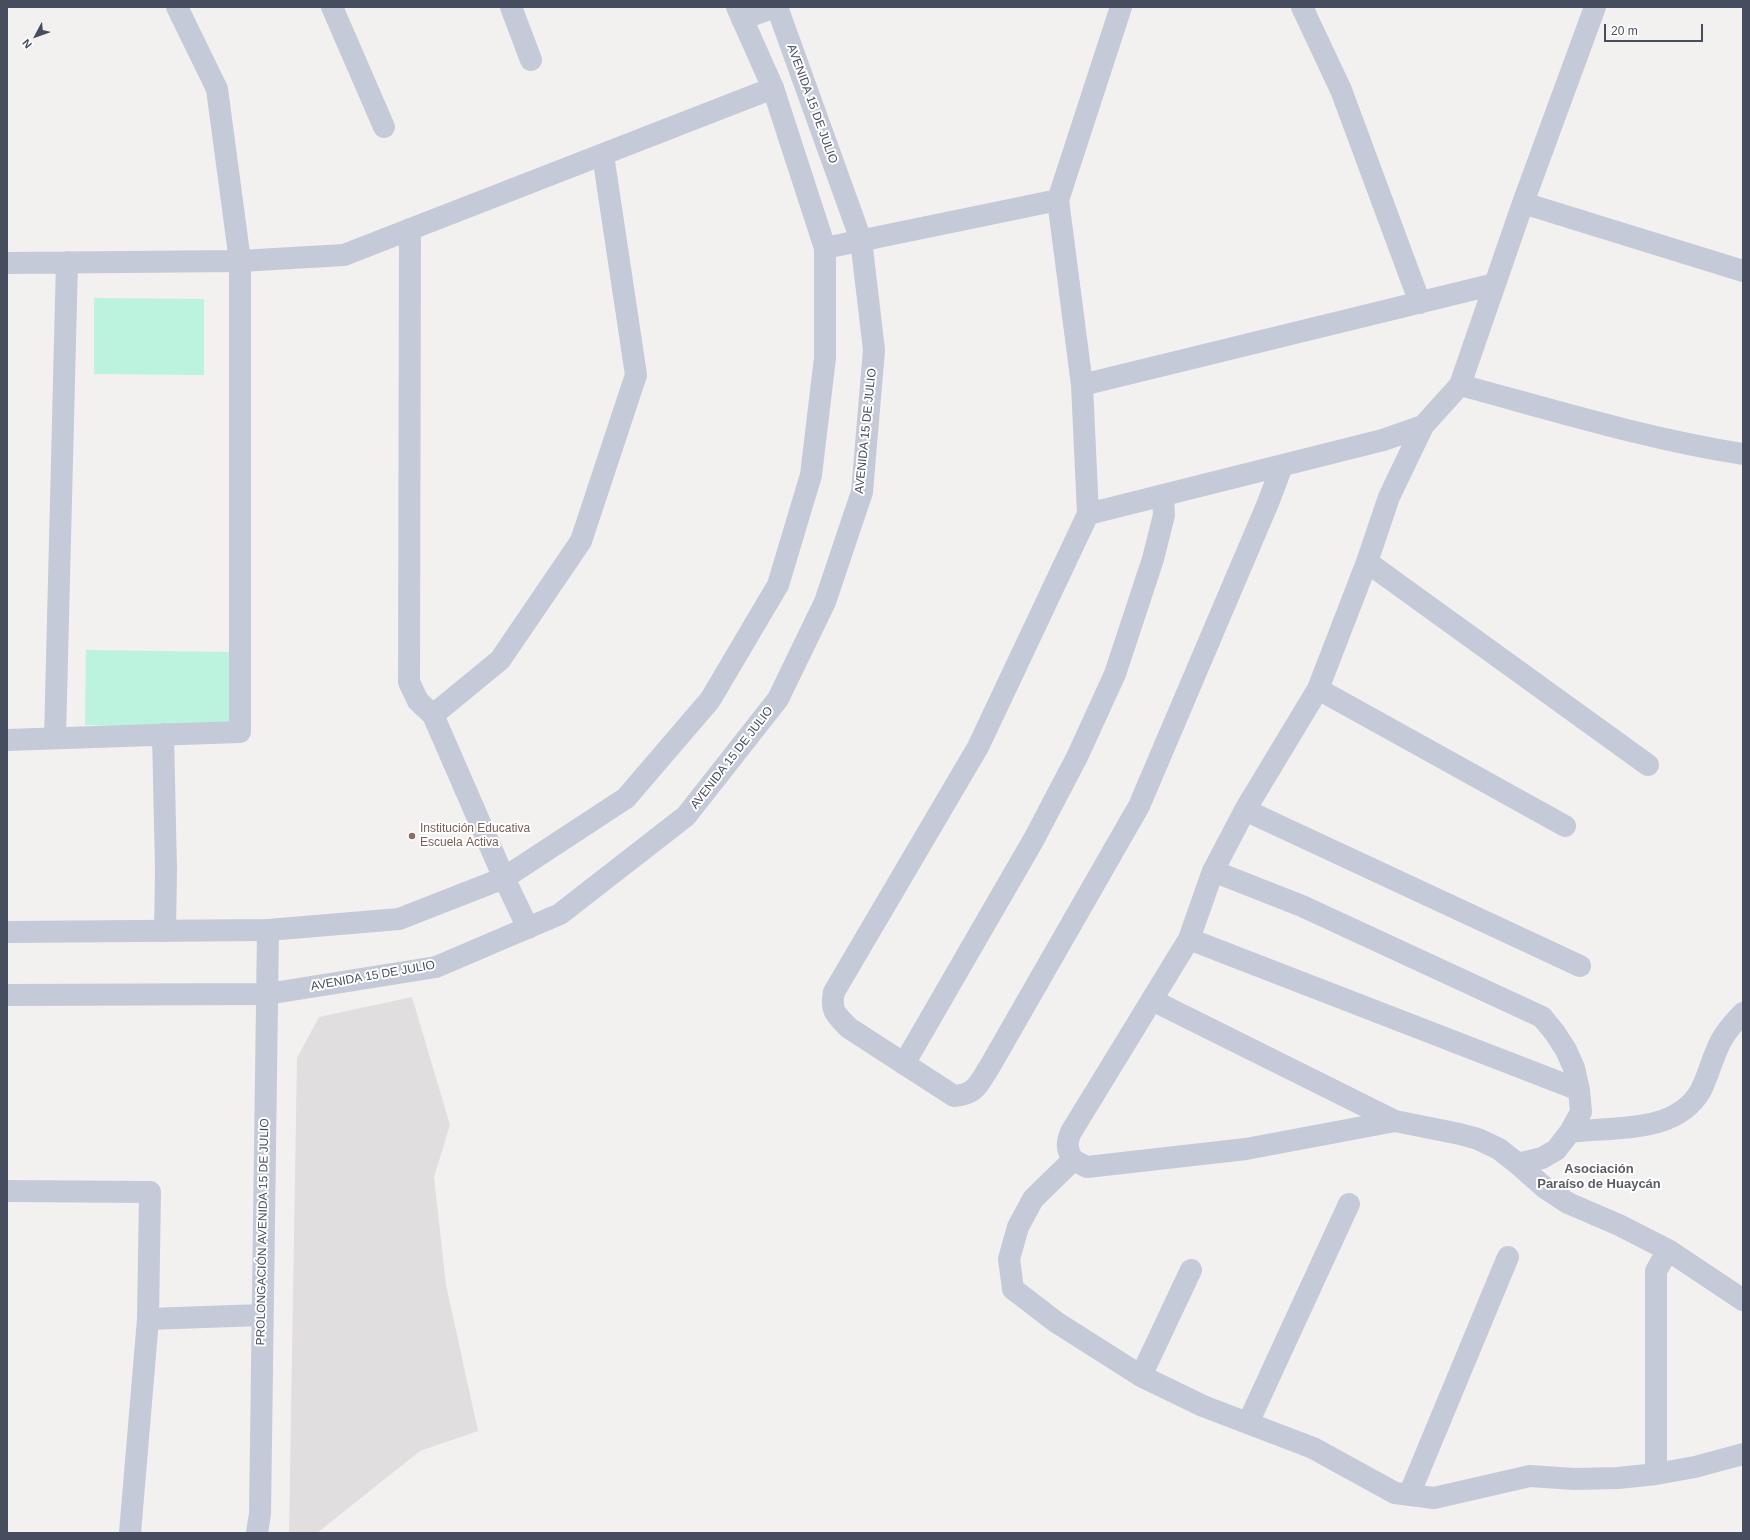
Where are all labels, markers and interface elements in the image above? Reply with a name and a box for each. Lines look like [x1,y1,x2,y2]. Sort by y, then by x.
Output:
north arrow [16,16,56,56]
scale bar [1606,16,1705,42]
text: 20 m [1611,24,1638,38]
text: N [20,37,34,51]
street label: AVENIDA 15 DE JULIO [784,42,840,166]
street label: AVENIDA 15 DE JULIO [852,368,880,494]
street label: AVENIDA 15 DE JULIO [688,704,776,812]
place label: Institución Educativa Escuela Activa [420,822,530,850]
marker: Institución Educativa Escuela Activa [407,831,417,841]
street label: AVENIDA 15 DE JULIO [310,958,436,994]
street label: PROLONGACIÓN AVENIDA 15 DE JULIO [254,1118,272,1346]
district label: Asociación Paraíso de Huaycán [1537,1161,1661,1192]

